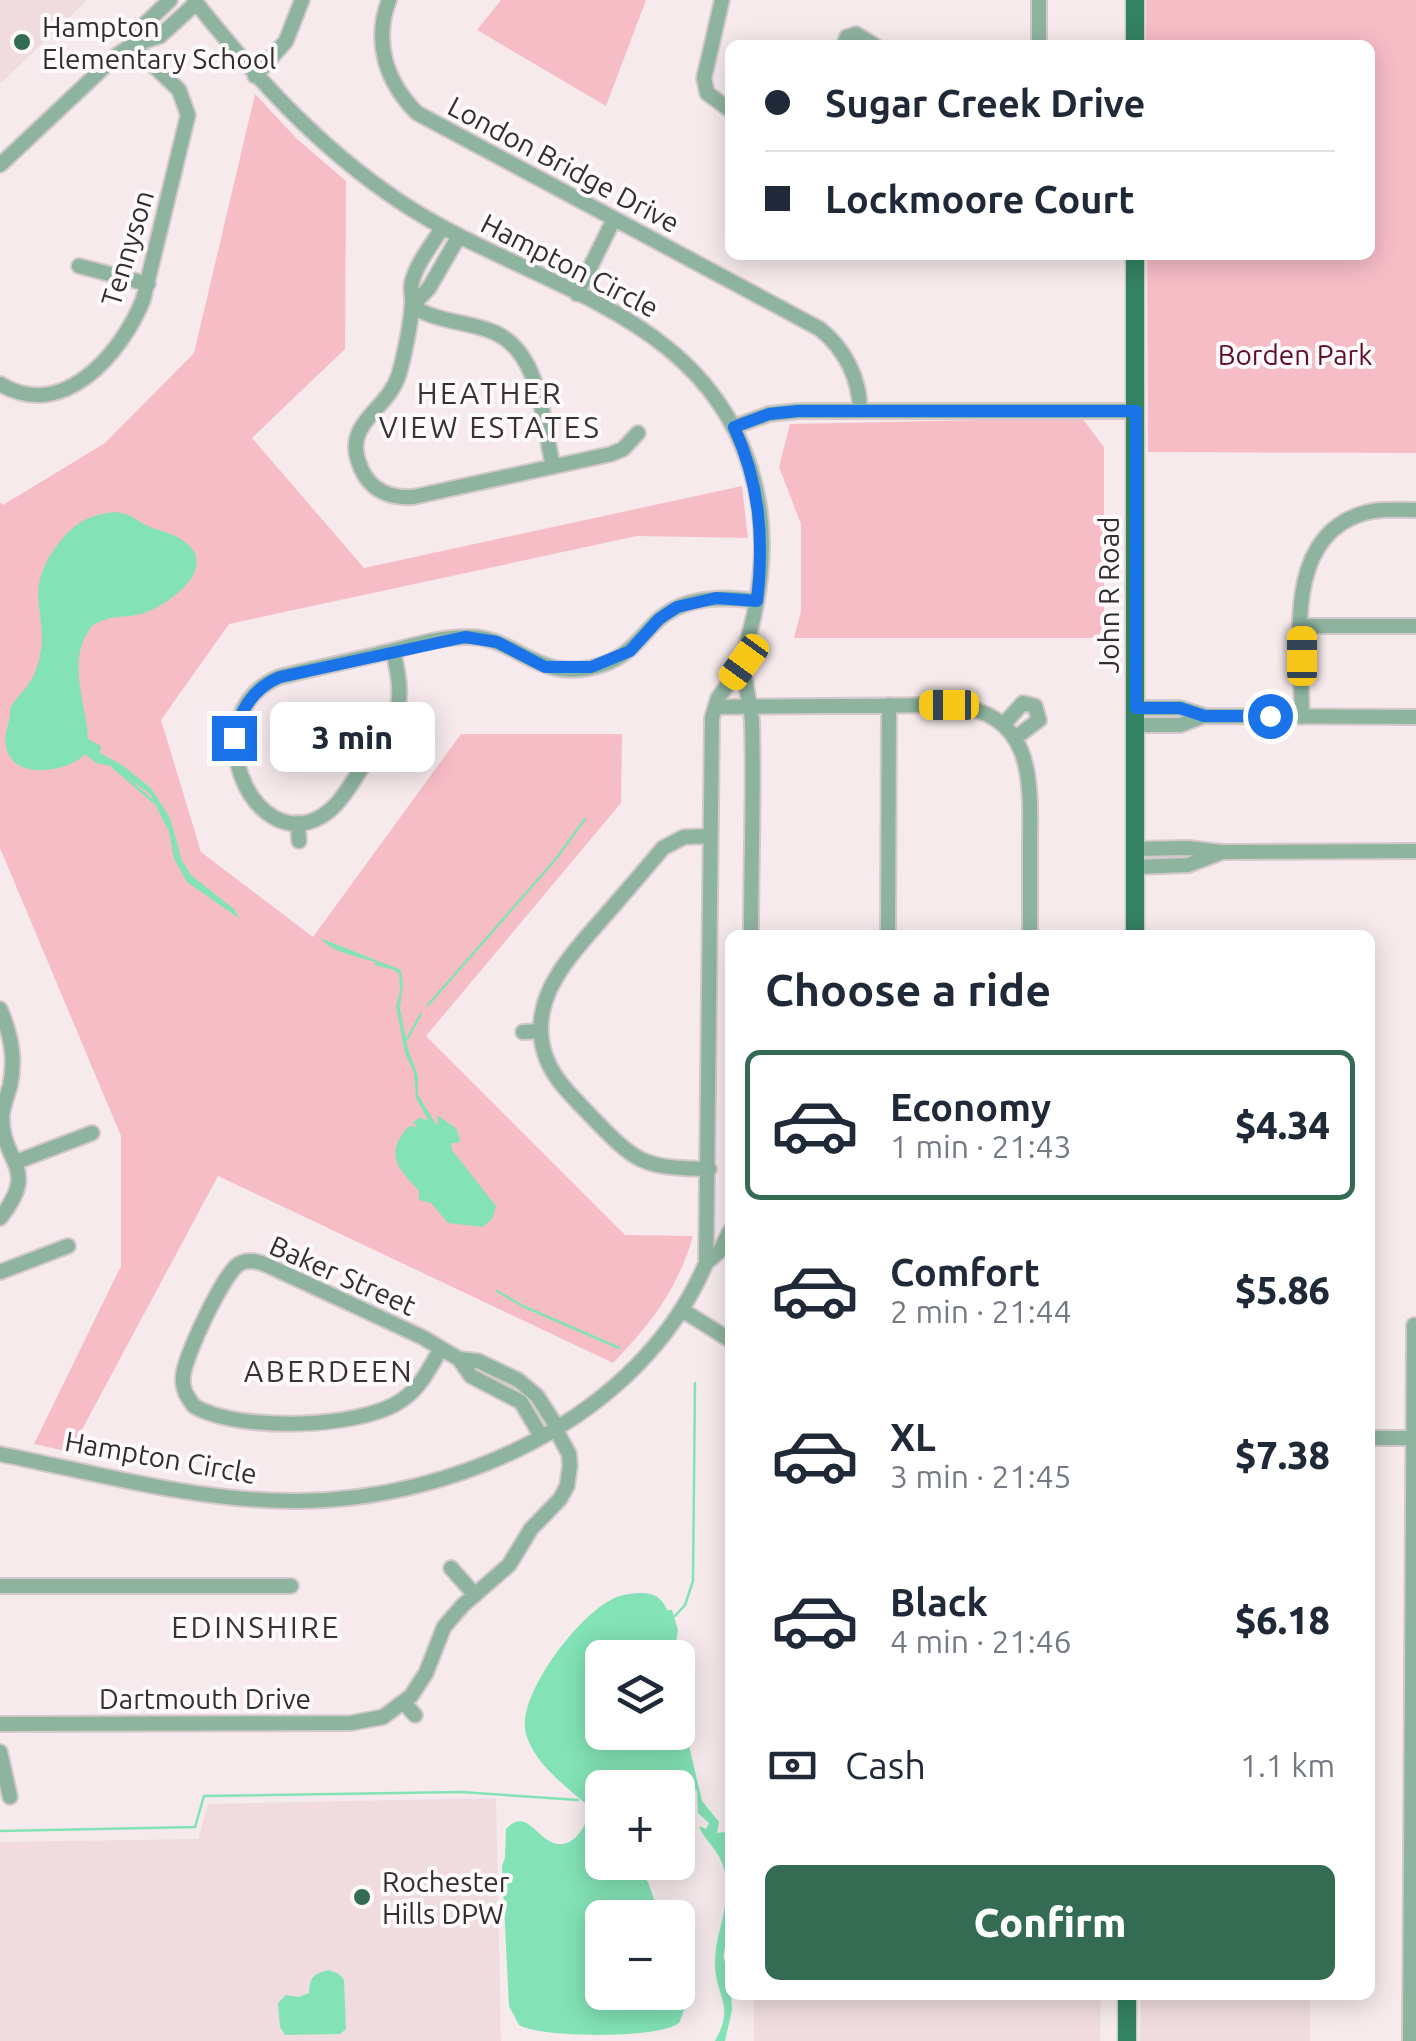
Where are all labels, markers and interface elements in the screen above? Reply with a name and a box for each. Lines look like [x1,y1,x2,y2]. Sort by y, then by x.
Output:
place label: Hampton Elementary School [42,11,276,74]
marker: Hampton Elementary School [11,31,33,53]
text: Sugar Creek Drive [825,82,1145,124]
street label: London Bridge Drive [443,90,685,238]
text: Lockmoore Court [825,178,1135,220]
street label: Tennyson [95,186,159,310]
street label: Hampton Circle [476,207,664,323]
park label: Borden Park [1218,339,1372,370]
district label: HEATHER VIEW ESTATES [379,376,601,444]
street label: John R Road [1093,517,1124,673]
car [1287,626,1317,686]
car [714,629,774,695]
car [919,690,979,720]
route start [1248,694,1293,739]
callout: 3 min [269,703,434,773]
route end [212,716,257,761]
text: 3 min [312,719,393,755]
text: Choose a ride [765,964,1051,1015]
icon: car [770,1080,860,1170]
text: Economy [890,1086,1051,1128]
text: $4.34 [1235,1104,1330,1146]
text: 1 min · 21:43 [890,1128,1072,1164]
street label: Baker Street [265,1229,421,1321]
icon: car [770,1245,860,1335]
text: Comfort [890,1251,1040,1293]
text: $5.86 [1235,1269,1330,1311]
text: 2 min · 21:44 [890,1293,1072,1329]
district label: ABERDEEN [244,1354,414,1388]
icon: car [770,1410,860,1500]
text: XL [890,1416,936,1458]
street label: Hampton Circle [63,1425,259,1489]
text: $7.38 [1235,1434,1330,1476]
text: 3 min · 21:45 [890,1458,1072,1494]
icon: car [770,1575,860,1665]
text: Black [890,1581,988,1623]
text: $6.18 [1235,1599,1330,1641]
district label: EDINSHIRE [171,1610,341,1644]
text: 4 min · 21:46 [890,1623,1072,1659]
map controls [585,1640,695,2010]
button: layers [585,1640,695,1750]
street label: Dartmouth Drive [99,1683,311,1714]
icon: cash [765,1738,820,1793]
text: Cash [845,1744,926,1786]
text: 1.1 km [1240,1747,1335,1783]
button: + [585,1770,695,1880]
button: Confirm [765,1865,1335,1980]
place label: Rochester Hills DPW [382,1866,510,1929]
marker: Rochester Hills DPW [351,1886,373,1908]
button: − [585,1900,695,2010]

